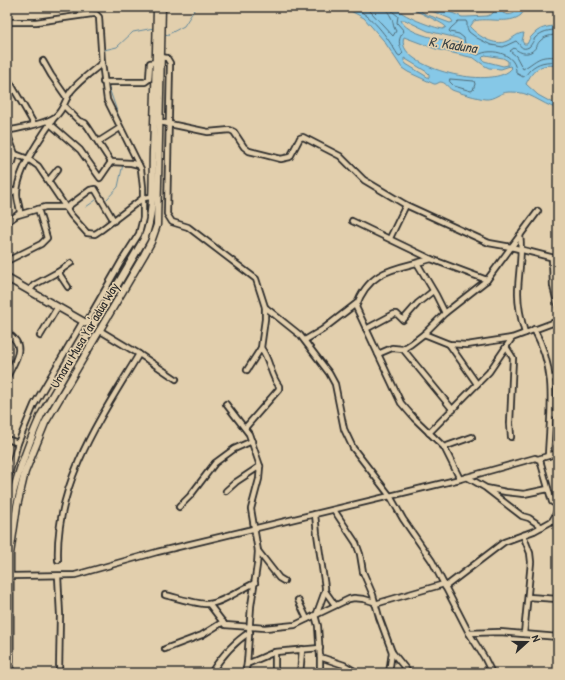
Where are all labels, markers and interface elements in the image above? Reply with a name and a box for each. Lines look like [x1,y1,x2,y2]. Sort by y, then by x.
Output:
water label: R. Kaduna [428,31,480,57]
street label: Umaru Musa Yar'adua Way [45,278,123,391]
north arrow [507,622,547,662]
text: N [529,633,544,644]

